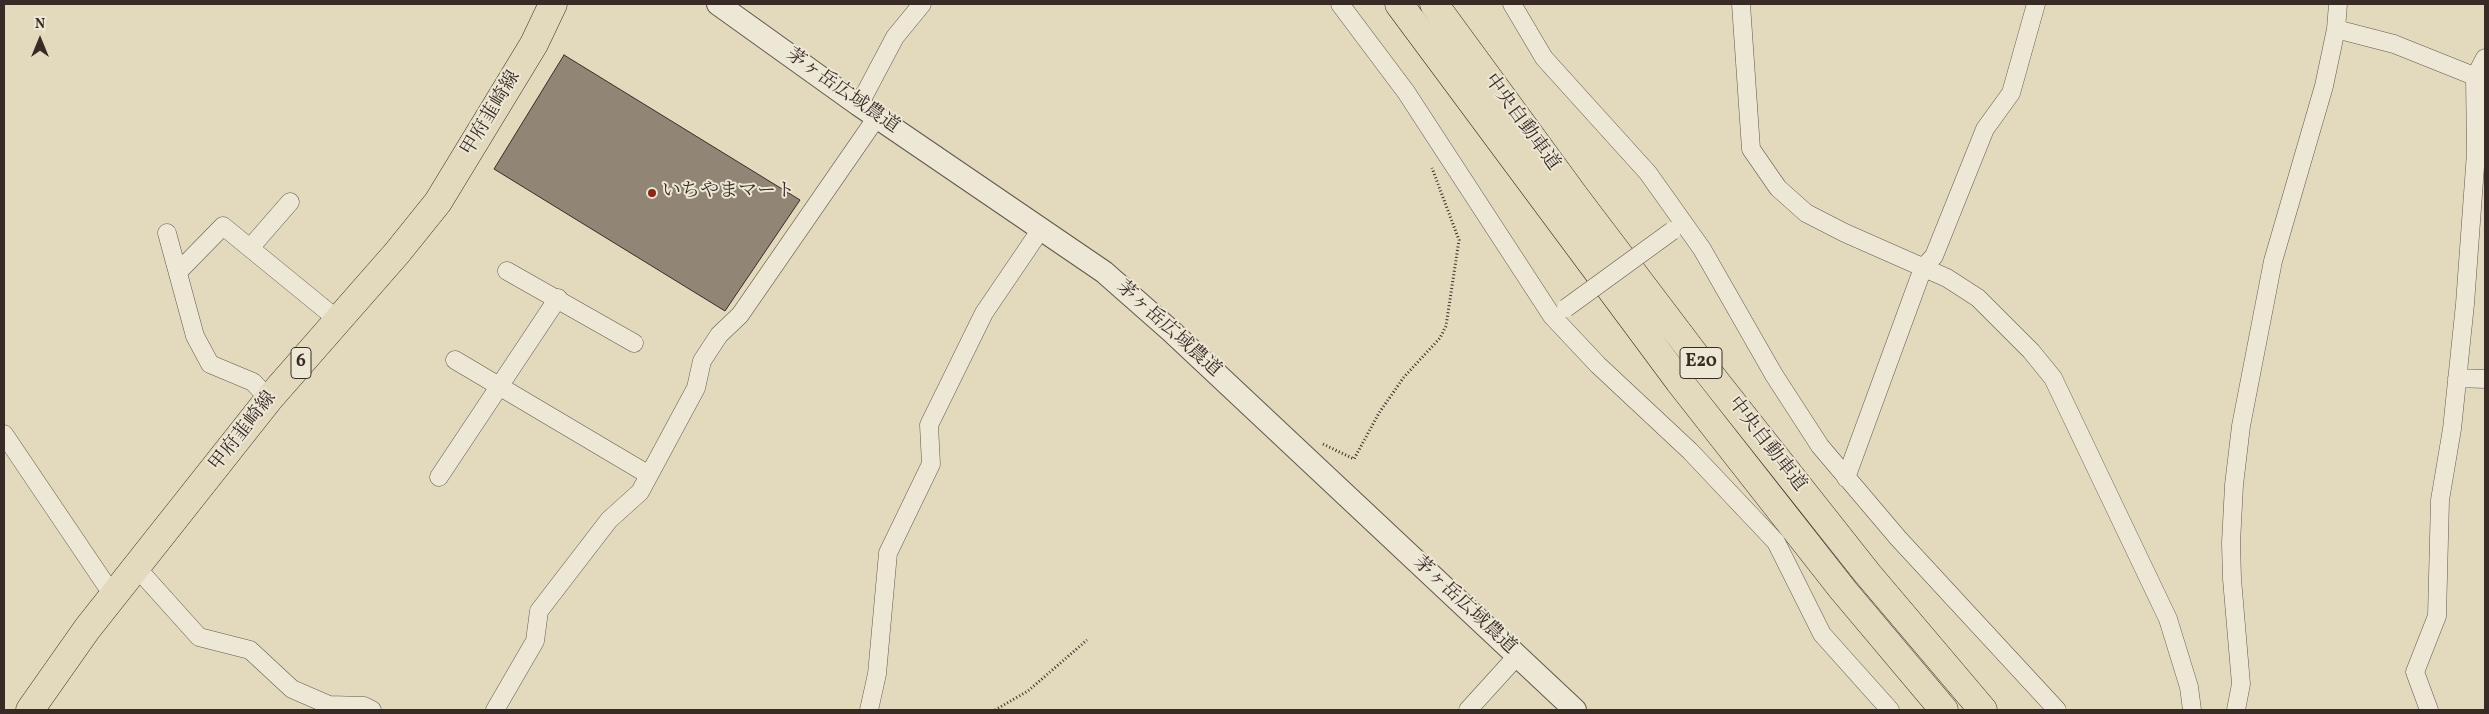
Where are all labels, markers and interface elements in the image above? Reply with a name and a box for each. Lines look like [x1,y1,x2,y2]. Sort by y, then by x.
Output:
north arrow [15,15,65,65]
text: N [35,15,45,34]
street label: 茅ヶ岳広域農道 [781,45,903,139]
street label: 甲府韮崎線 [458,67,526,161]
street label: 中央自動車道 [1478,70,1564,176]
place label: いちやまマート [662,182,795,204]
marker: いちやまマート [646,187,658,199]
street label: 茅ヶ岳広域農道 [1111,277,1225,383]
road number: 6 [291,348,311,378]
road number: E20 [1680,348,1722,378]
street label: 甲府韮崎線 [206,388,282,476]
street label: 中央自動車道 [1722,393,1810,497]
street label: 茅ヶ岳広域農道 [1408,552,1520,660]

